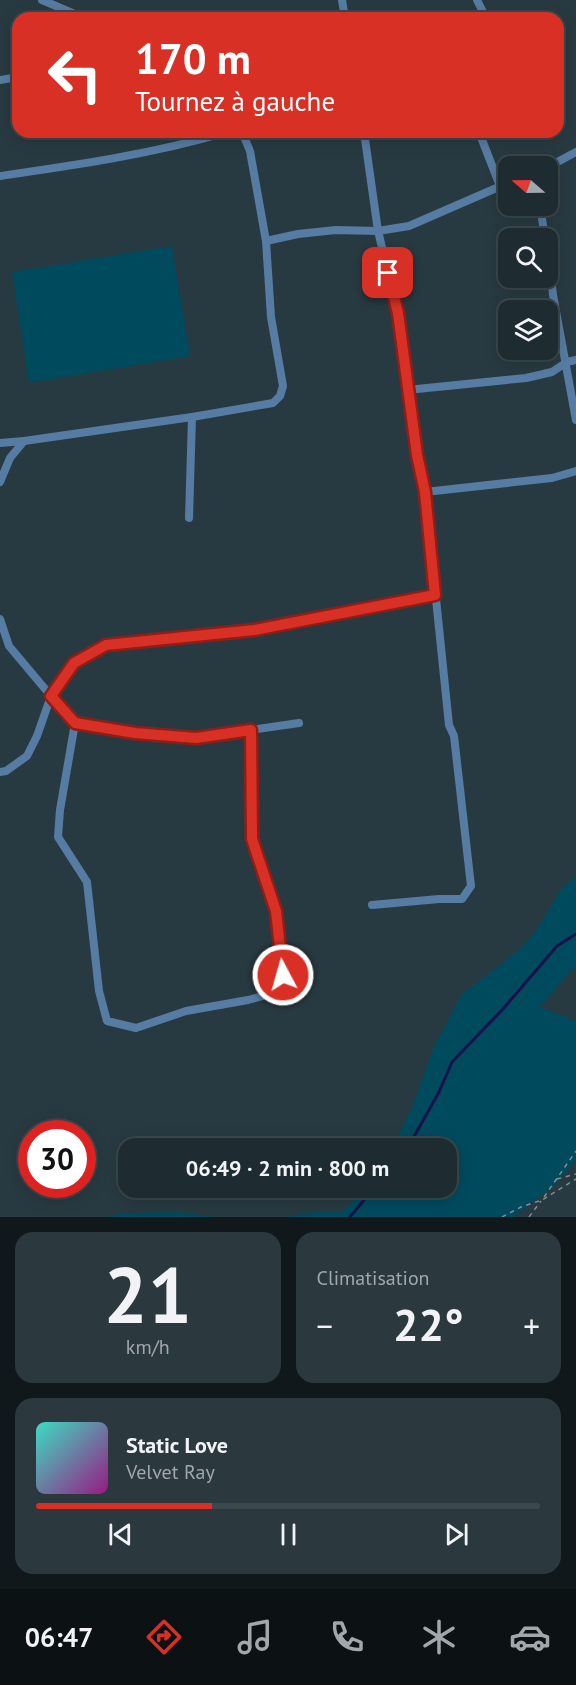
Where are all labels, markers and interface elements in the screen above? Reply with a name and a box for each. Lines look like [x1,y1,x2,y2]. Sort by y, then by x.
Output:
text: 170 m [135,31,251,86]
icon: left [36,36,114,114]
text: Tournez à gauche [135,84,335,118]
north arrow [498,156,558,216]
map controls [498,156,558,360]
button: search [498,228,558,288]
pin [362,247,413,298]
icon: arrive [371,256,404,289]
button: layers [498,300,558,360]
position arrow [251,943,315,1007]
speed limit sign: 30 [18,1120,96,1198]
text: 06:49 · 2 min · 800 m [186,1154,389,1182]
text: 21 [104,1244,192,1345]
text: Climatisation [317,1265,430,1291]
text: 22° [393,1295,464,1353]
text: − [317,1304,333,1347]
text: + [523,1304,540,1347]
text: km/h [126,1334,170,1360]
text: Static Love [126,1431,228,1459]
text: Velvet Ray [126,1459,215,1485]
icon: previous [104,1518,137,1551]
icon: pause [272,1518,305,1551]
icon: next [440,1518,473,1551]
icon: directions [143,1616,185,1658]
icon: music [234,1616,276,1658]
icon: phone [326,1616,368,1658]
icon: climate [418,1616,460,1658]
icon: car [509,1616,551,1658]
text: 06:47 [25,1620,93,1654]

